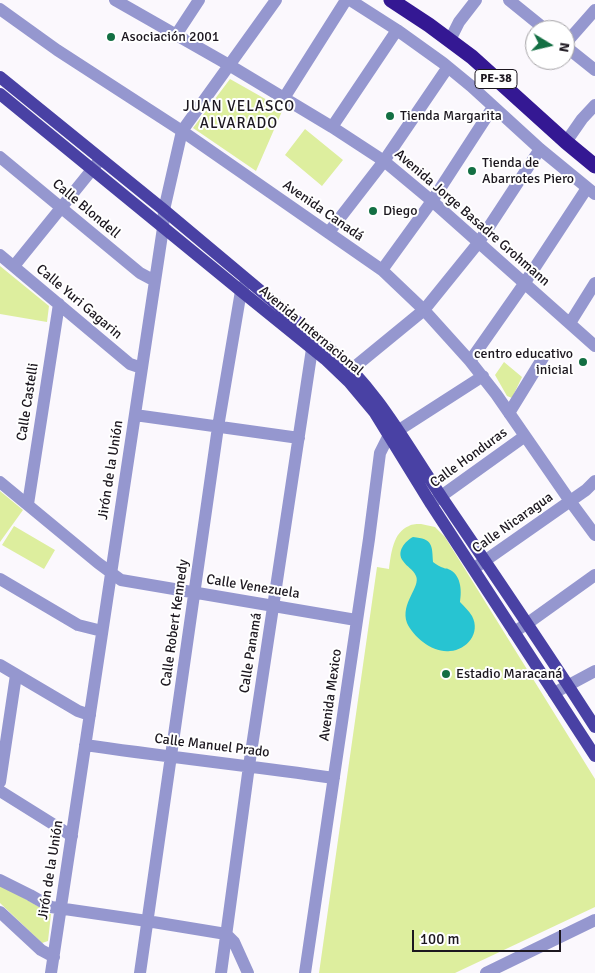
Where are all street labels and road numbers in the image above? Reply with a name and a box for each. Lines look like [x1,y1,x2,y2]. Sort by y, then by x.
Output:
road number: PE-38 [475,70,517,88]
street label: Avenida Jorge Basadre Grohmann [391,146,553,290]
street label: Calle Blondell [49,176,123,242]
street label: Avenida Canadá [279,177,367,245]
street label: Calle Yuri Gagarin [33,261,125,343]
street label: Avenida Internacional [256,283,366,379]
street label: Calle Castelli [14,362,42,442]
street label: Jirón de la Unión [95,419,127,521]
street label: Calle Honduras [427,424,511,492]
street label: Calle Nicaragua [469,489,557,557]
street label: Calle Robert Kennedy [158,558,192,688]
street label: Calle Venezuela [205,571,301,603]
street label: Calle Panamá [236,612,266,694]
street label: Avenida Mexico [316,648,346,742]
street label: Calle Manuel Prado [153,731,271,761]
street label: Jirón de la Unión [35,819,67,921]

